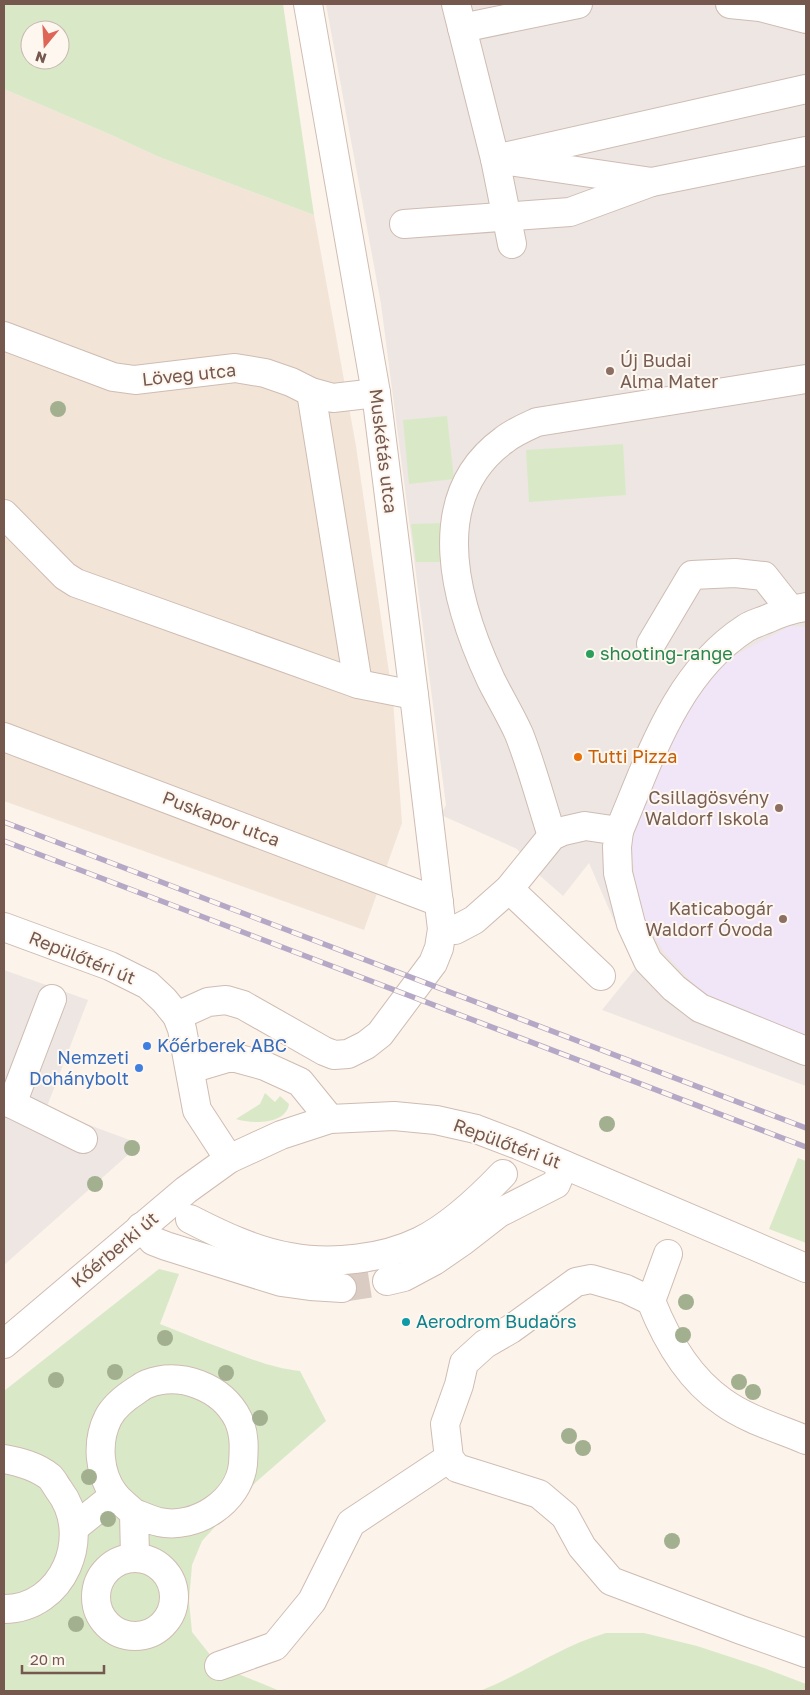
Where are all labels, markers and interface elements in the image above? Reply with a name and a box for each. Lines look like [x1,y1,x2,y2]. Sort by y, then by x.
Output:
north arrow [20,20,70,70]
text: N [33,48,49,68]
place label: Új Budai Alma Mater [620,349,718,392]
street label: Löveg utca [141,358,237,390]
marker: Új Budai Alma Mater [604,365,616,377]
street label: Muskétás utca [365,387,403,515]
place label: shooting-range [600,642,733,664]
marker: shooting-range [584,648,596,660]
place label: Tutti Pizza [588,745,677,767]
marker: Tutti Pizza [572,751,584,763]
street label: Puskapor utca [160,786,283,851]
place label: Csillagösvény Waldorf Iskola [645,786,769,829]
marker: Csillagösvény Waldorf Iskola [773,802,785,814]
place label: Katicabogár Waldorf Óvoda [645,897,773,940]
marker: Katicabogár Waldorf Óvoda [777,913,789,925]
street label: Repülőtéri út [26,926,139,988]
place label: Kőérberek ABC [157,1034,287,1056]
marker: Kőérberek ABC [141,1040,153,1052]
place label: Nemzeti Dohánybolt [29,1046,129,1089]
marker: Nemzeti Dohánybolt [133,1062,145,1074]
street label: Repülőtéri út [451,1113,564,1173]
street label: Kőérberki út [67,1207,162,1292]
place label: Aerodrom Budaörs [416,1310,577,1332]
marker: Aerodrom Budaörs [400,1316,412,1328]
scale bar [22,1642,105,1674]
text: 20 m [30,1650,65,1668]

